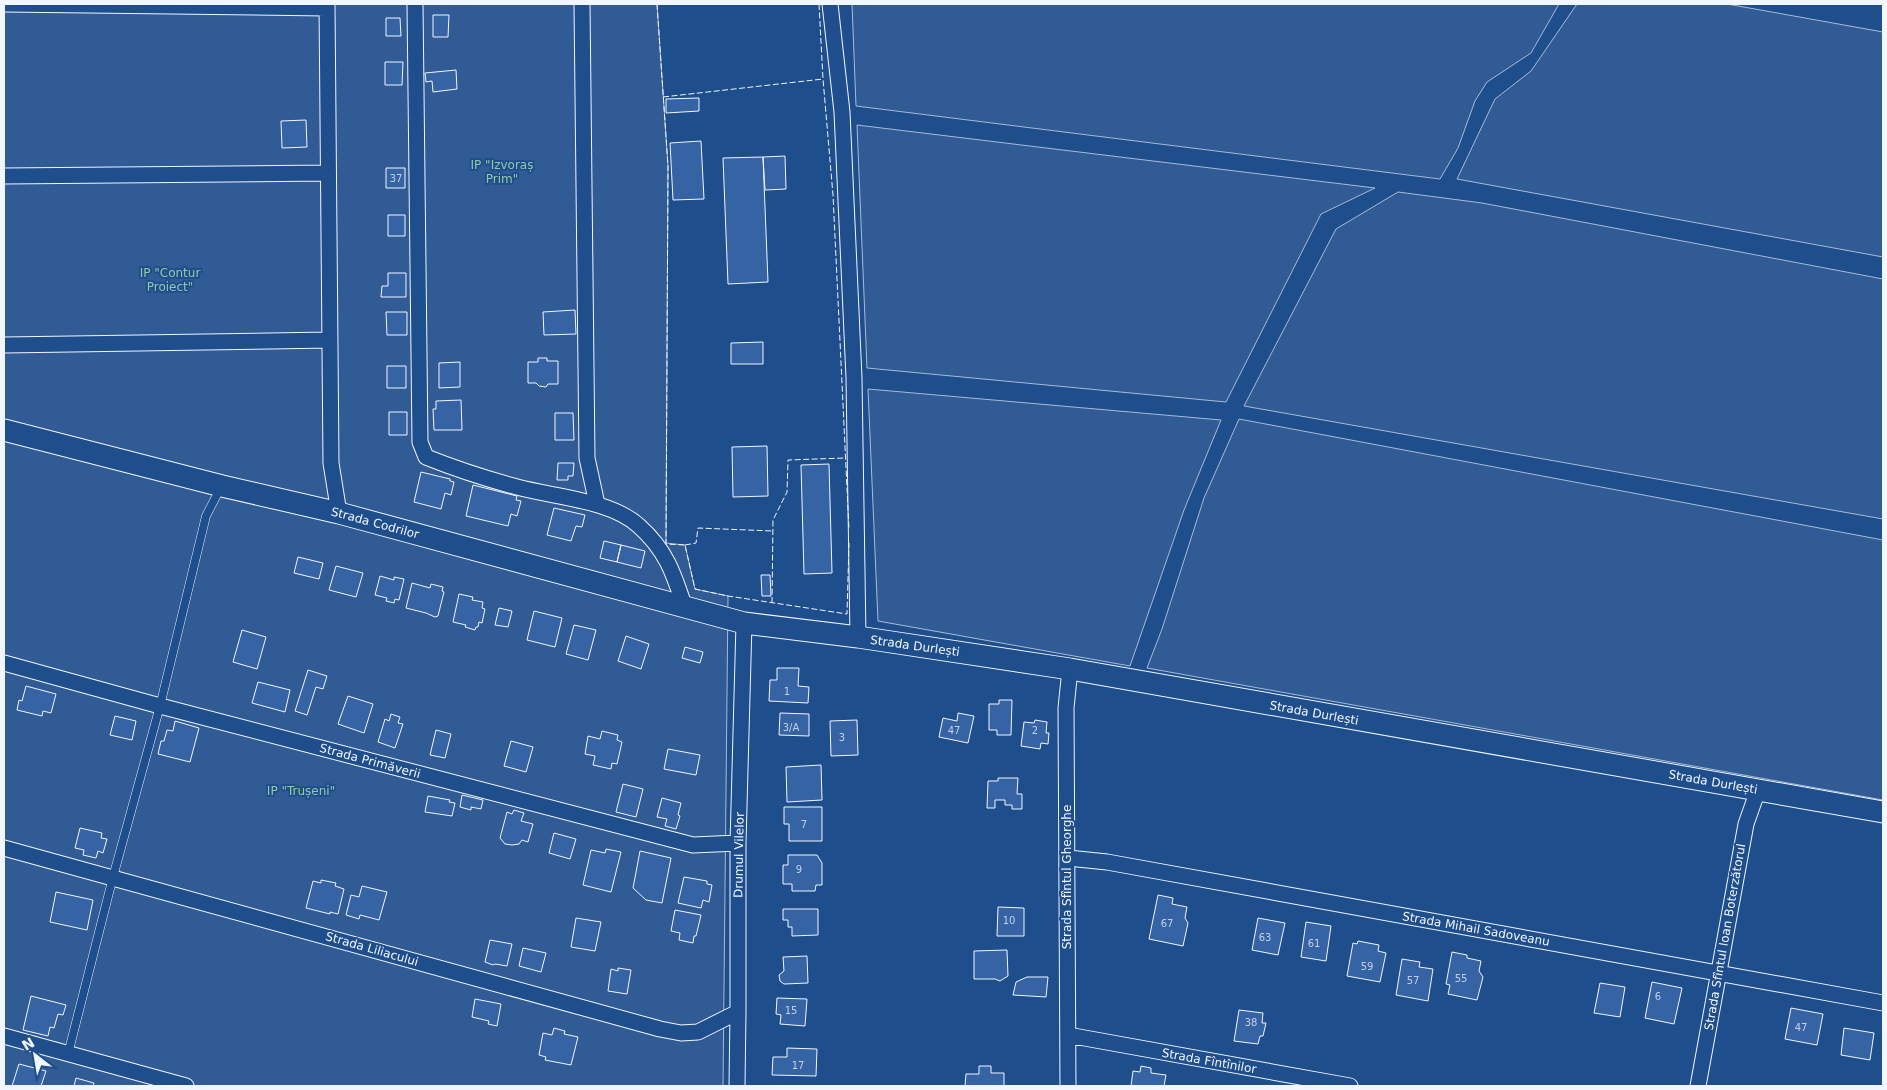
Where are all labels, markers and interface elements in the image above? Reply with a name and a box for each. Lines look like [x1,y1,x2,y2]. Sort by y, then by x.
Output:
park label: IP "Izvoraș Prim" [471,158,533,186]
house number: 37 [390,173,402,184]
park label: IP "Contur Proiect" [140,266,200,294]
street label: Strada Codrilor [329,505,421,542]
street label: Strada Durlești [869,633,961,659]
house number: 1 [784,686,790,697]
street label: Strada Durlești [1268,698,1360,728]
house number: 3/A [783,722,799,733]
house number: 47 [948,725,960,736]
house number: 2 [1032,725,1038,736]
house number: 3 [839,732,845,743]
street label: Strada Primăverii [318,741,422,781]
street label: Strada Durlești [1667,767,1759,797]
park label: IP "Trușeni" [267,784,335,798]
street label: Strada Sfîntul Gheorghe [1060,805,1074,949]
street label: Drumul Vilelor [731,812,747,898]
house number: 7 [801,819,807,830]
street label: Strada Sfîntul Ioan Boterzătorul [1702,842,1748,1032]
house number: 9 [796,864,802,875]
street label: Strada Mihail Sadoveanu [1401,909,1551,949]
house number: 10 [1003,915,1015,926]
house number: 67 [1161,918,1173,929]
street label: Strada Liliacului [324,929,420,969]
house number: 63 [1259,932,1271,943]
house number: 61 [1308,938,1320,949]
house number: 59 [1361,961,1373,972]
house number: 55 [1455,973,1467,984]
house number: 57 [1407,975,1419,986]
house number: 6 [1655,991,1661,1002]
house number: 15 [785,1005,797,1016]
house number: 38 [1245,1017,1257,1028]
house number: 47 [1795,1022,1807,1033]
north arrow [10,1030,60,1080]
text: N [19,1034,37,1054]
street label: Strada Fîntînilor [1161,1046,1257,1076]
house number: 17 [792,1060,804,1071]

